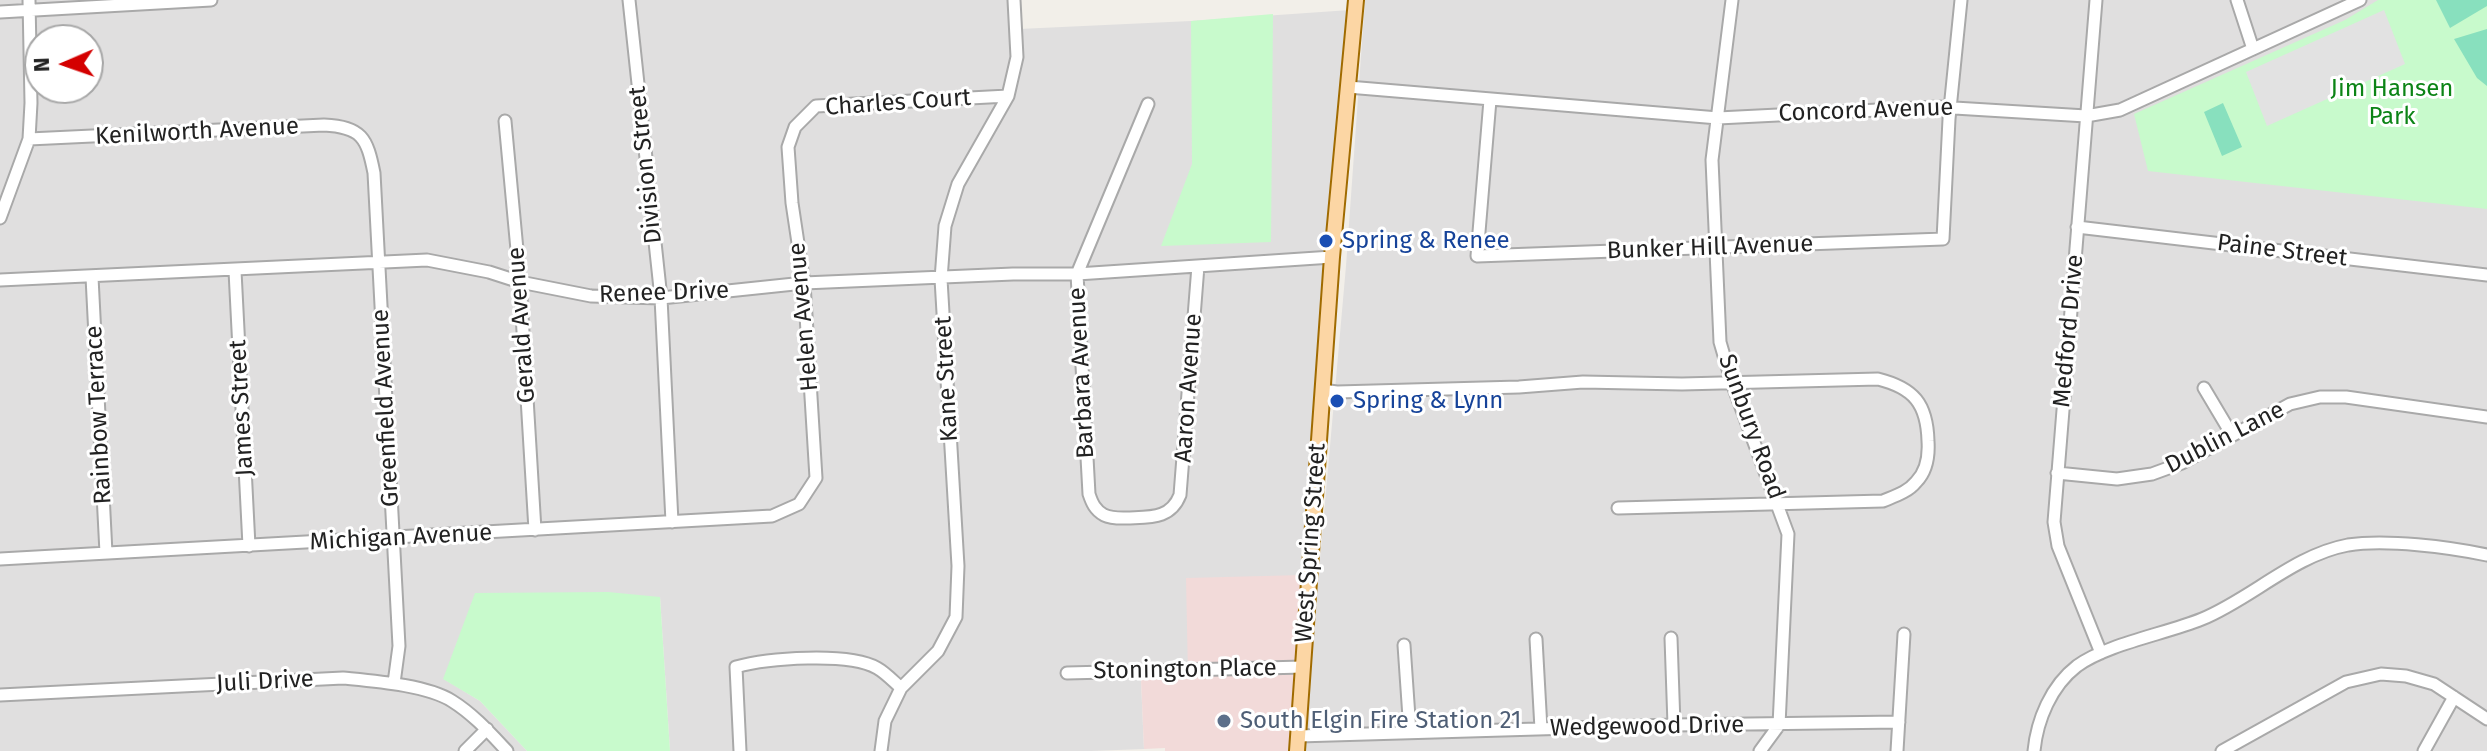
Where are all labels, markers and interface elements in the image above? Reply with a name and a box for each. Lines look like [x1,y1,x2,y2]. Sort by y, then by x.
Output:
north arrow [24,24,104,104]
text: N [28,57,55,73]
park label: Jim Hansen Park [2331,75,2453,131]
street label: Charles Court [824,84,972,122]
street label: Division Street [623,85,669,245]
street label: Concord Avenue [1778,94,1954,128]
street label: Kenilworth Avenue [94,112,300,152]
place label: Spring & Renee [1342,227,1510,255]
street label: Paine Street [2215,229,2349,273]
street label: Bunker Hill Avenue [1606,230,1814,266]
marker: Spring & Renee [1317,232,1335,250]
street label: Helen Avenue [783,241,825,393]
street label: Gerald Avenue [502,246,542,404]
street label: Medford Drive [2048,253,2090,409]
street label: Renee Drive [598,276,730,310]
street label: Barbara Avenue [1063,287,1101,459]
street label: Greenfield Avenue [366,308,406,508]
street label: Aaron Avenue [1169,312,1209,464]
street label: Kane Street [929,316,965,442]
street label: Rainbow Terrace [80,325,118,505]
street label: James Street [224,339,260,477]
street label: Sunbury Road [1711,351,1791,503]
place label: Spring & Lynn [1353,387,1503,415]
marker: Spring & Lynn [1328,392,1346,410]
street label: Dublin Lane [2161,396,2289,480]
street label: West Spring Street [1290,442,1332,644]
street label: Michigan Avenue [309,519,493,557]
street label: Stonington Place [1093,654,1277,686]
street label: Juli Drive [215,665,315,699]
place label: South Elgin Fire Station 21 [1240,707,1521,735]
street label: Wedgewood Drive [1550,711,1744,743]
marker: South Elgin Fire Station 21 [1215,712,1233,730]

